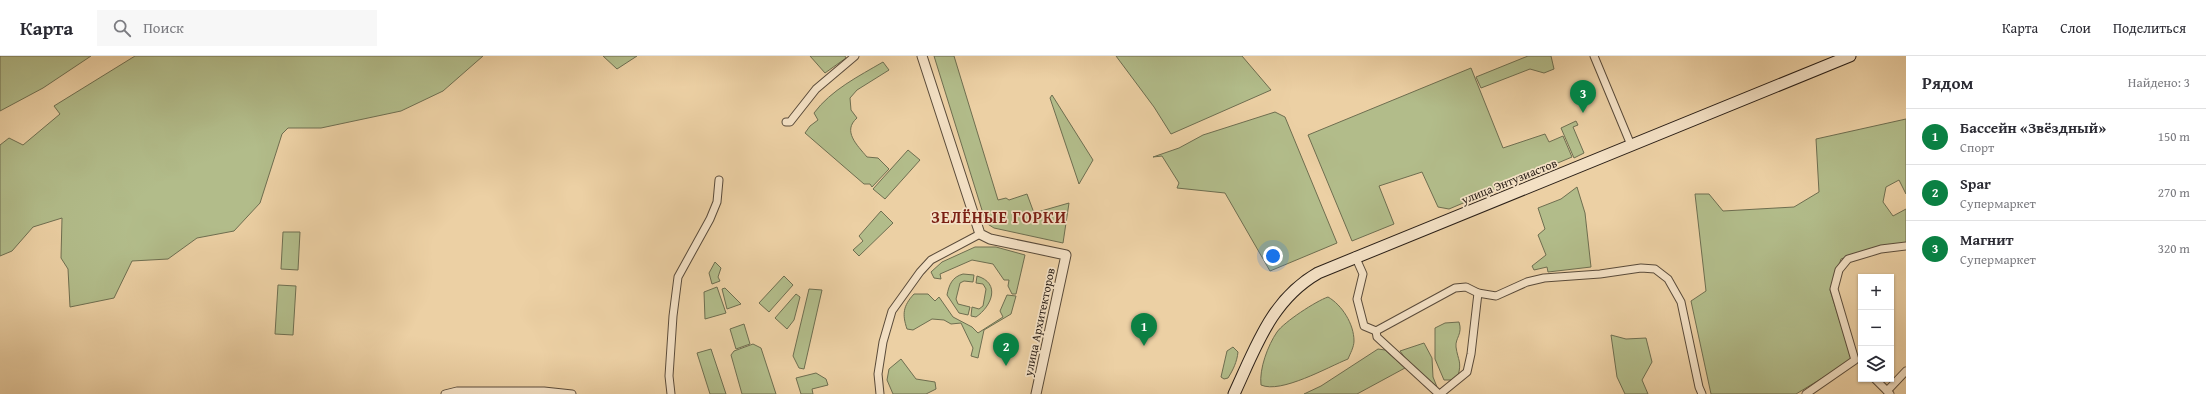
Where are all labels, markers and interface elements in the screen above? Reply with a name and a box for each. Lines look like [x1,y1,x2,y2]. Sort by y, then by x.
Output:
search box [97,10,377,46]
text: Карта [20,14,73,42]
icon: search [111,17,133,39]
text: Поиск [143,17,184,38]
text: Карта [2002,18,2038,38]
text: Слои [2060,18,2091,38]
text: Поделиться [2113,18,2186,38]
text: Рядом [1922,70,1973,95]
text: Найдено: 3 [2128,73,2190,92]
pin: 3 [1570,80,1596,113]
text: Бассейн «Звёздный» [1960,117,2106,138]
text: 1 [1932,127,1938,146]
text: 150 m [2158,127,2190,146]
text: Спорт [1960,138,1994,157]
street label: улица Энтузиастов [1458,154,1560,208]
text: Spar [1960,173,1991,194]
text: 2 [1932,183,1938,202]
text: 270 m [2158,183,2190,202]
text: Супермаркет [1960,194,2036,213]
district label: ЗЕЛЁНЫЕ ГОРКИ [931,205,1067,229]
text: Магнит [1960,229,2014,250]
text: 3 [1932,239,1938,258]
text: 320 m [2158,239,2190,258]
your location [1263,246,1283,266]
text: Супермаркет [1960,250,2036,269]
street label: улица Архитекторов [1019,266,1059,379]
map controls [1858,274,1894,382]
button: + [1858,274,1894,310]
button: − [1858,310,1894,346]
pin: 1 [1131,313,1157,346]
pin: 2 [993,333,1019,366]
button: layers [1858,346,1894,382]

